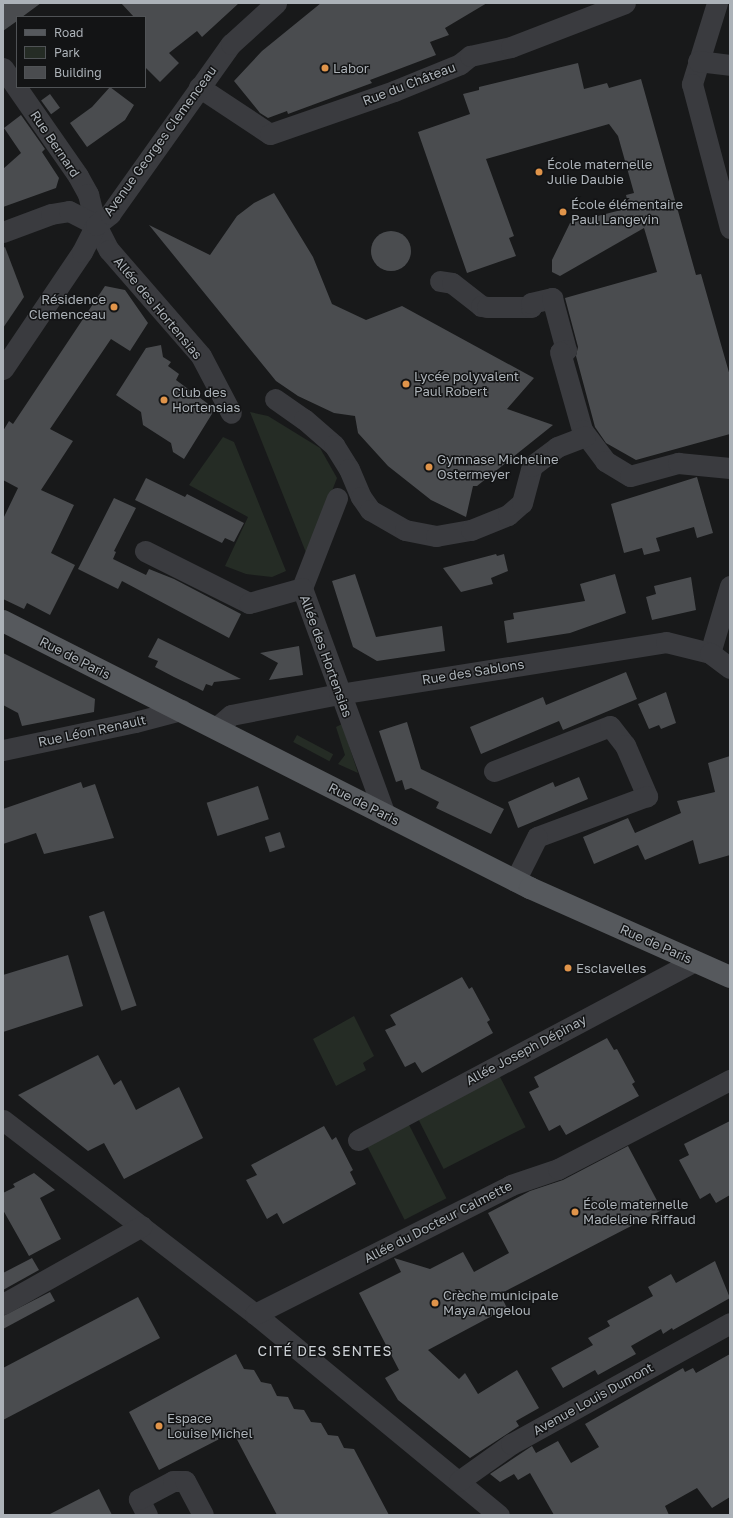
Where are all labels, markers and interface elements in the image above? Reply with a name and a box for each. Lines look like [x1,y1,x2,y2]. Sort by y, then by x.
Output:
legend [16,16,146,88]
text: Road [54,25,83,40]
text: Park [54,45,80,60]
street label: Rue du Château [360,59,458,109]
place label: Labor [333,60,369,76]
street label: Avenue Georges Clemenceau [100,63,220,219]
marker: Labor [320,63,330,73]
text: Building [54,65,102,80]
street label: Rue Bernard [27,108,83,180]
place label: École maternelle Julie Daubie [547,157,652,188]
marker: École maternelle Julie Daubie [534,167,544,177]
place label: École élémentaire Paul Langevin [571,197,683,228]
marker: École élémentaire Paul Langevin [558,207,568,217]
street label: Allée des Hortensias [111,254,205,362]
place label: Résidence Clemenceau [29,292,106,323]
marker: Résidence Clemenceau [109,302,119,312]
place label: Lycée polyvalent Paul Robert [414,369,519,400]
marker: Lycée polyvalent Paul Robert [401,379,411,389]
place label: Club des Hortensias [172,385,240,416]
marker: Club des Hortensias [159,395,169,405]
place label: Gymnase Micheline Ostermeyer [437,452,558,483]
marker: Gymnase Micheline Ostermeyer [424,462,434,472]
street label: Allée des Hortensias [297,593,355,719]
street label: Rue de Paris [37,634,113,682]
street label: Rue des Sablons [421,656,525,688]
street label: Rue Léon Renault [37,712,147,750]
street label: Rue de Paris [326,780,402,828]
street label: Rue de Paris [618,921,694,967]
place label: Esclavelles [576,960,646,976]
marker: Esclavelles [563,963,573,973]
street label: Allée Joseph Dépinay [463,1012,589,1088]
street label: Allée du Docteur Calmette [361,1178,515,1266]
place label: École maternelle Madeleine Riffaud [583,1197,696,1228]
marker: École maternelle Madeleine Riffaud [570,1207,580,1217]
place label: Crèche municipale Maya Angelou [443,1288,559,1319]
marker: Crèche municipale Maya Angelou [430,1298,440,1308]
district label: CITÉ DES SENTES [258,1343,392,1359]
street label: Avenue Louis Dumont [530,1359,656,1439]
place label: Espace Louise Michel [167,1411,253,1442]
marker: Espace Louise Michel [154,1421,164,1431]

